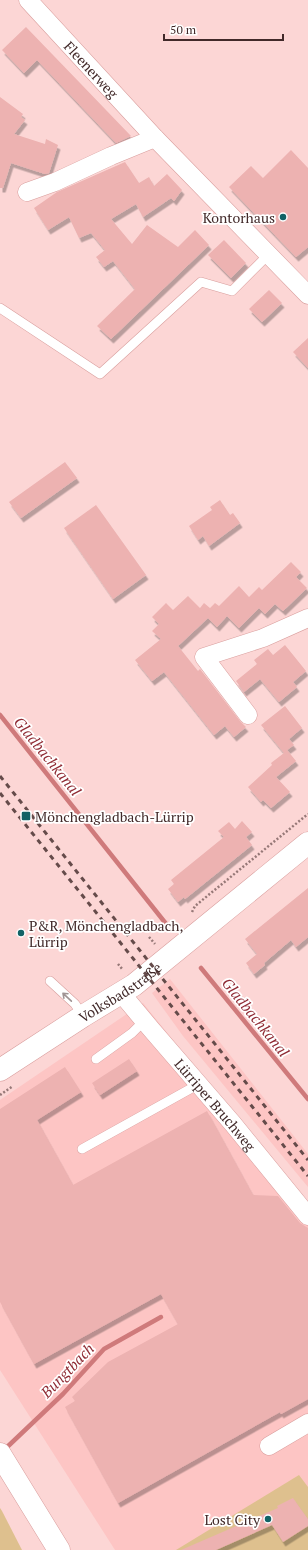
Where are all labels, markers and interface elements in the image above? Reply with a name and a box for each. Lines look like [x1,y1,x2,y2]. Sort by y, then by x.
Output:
scale bar [164,16,283,42]
text: 50 m [170,22,197,37]
street label: Fleenerweg [61,37,123,102]
place label: Kontorhaus [203,208,275,227]
marker: Kontorhaus [278,212,288,222]
water label: Gladbachkanal [10,712,87,800]
place label: Mönchengladbach-Lürrip [35,807,194,826]
marker: Mönchengladbach-Lürrip [20,810,32,822]
place label: P&R, Mönchengladbach, Lürrip [29,916,183,951]
marker: P&R, Mönchengladbach, Lürrip [16,928,26,938]
street label: Volksbadstraße [75,957,165,1026]
water label: Gladbachkanal [218,973,295,1061]
one-way arrow [62,993,73,1002]
street label: Lürriper Bruchweg [171,1054,261,1155]
water label: Bungtbach [35,1338,98,1402]
place label: Lost City [204,1510,261,1529]
marker: Lost City [263,1514,273,1524]

